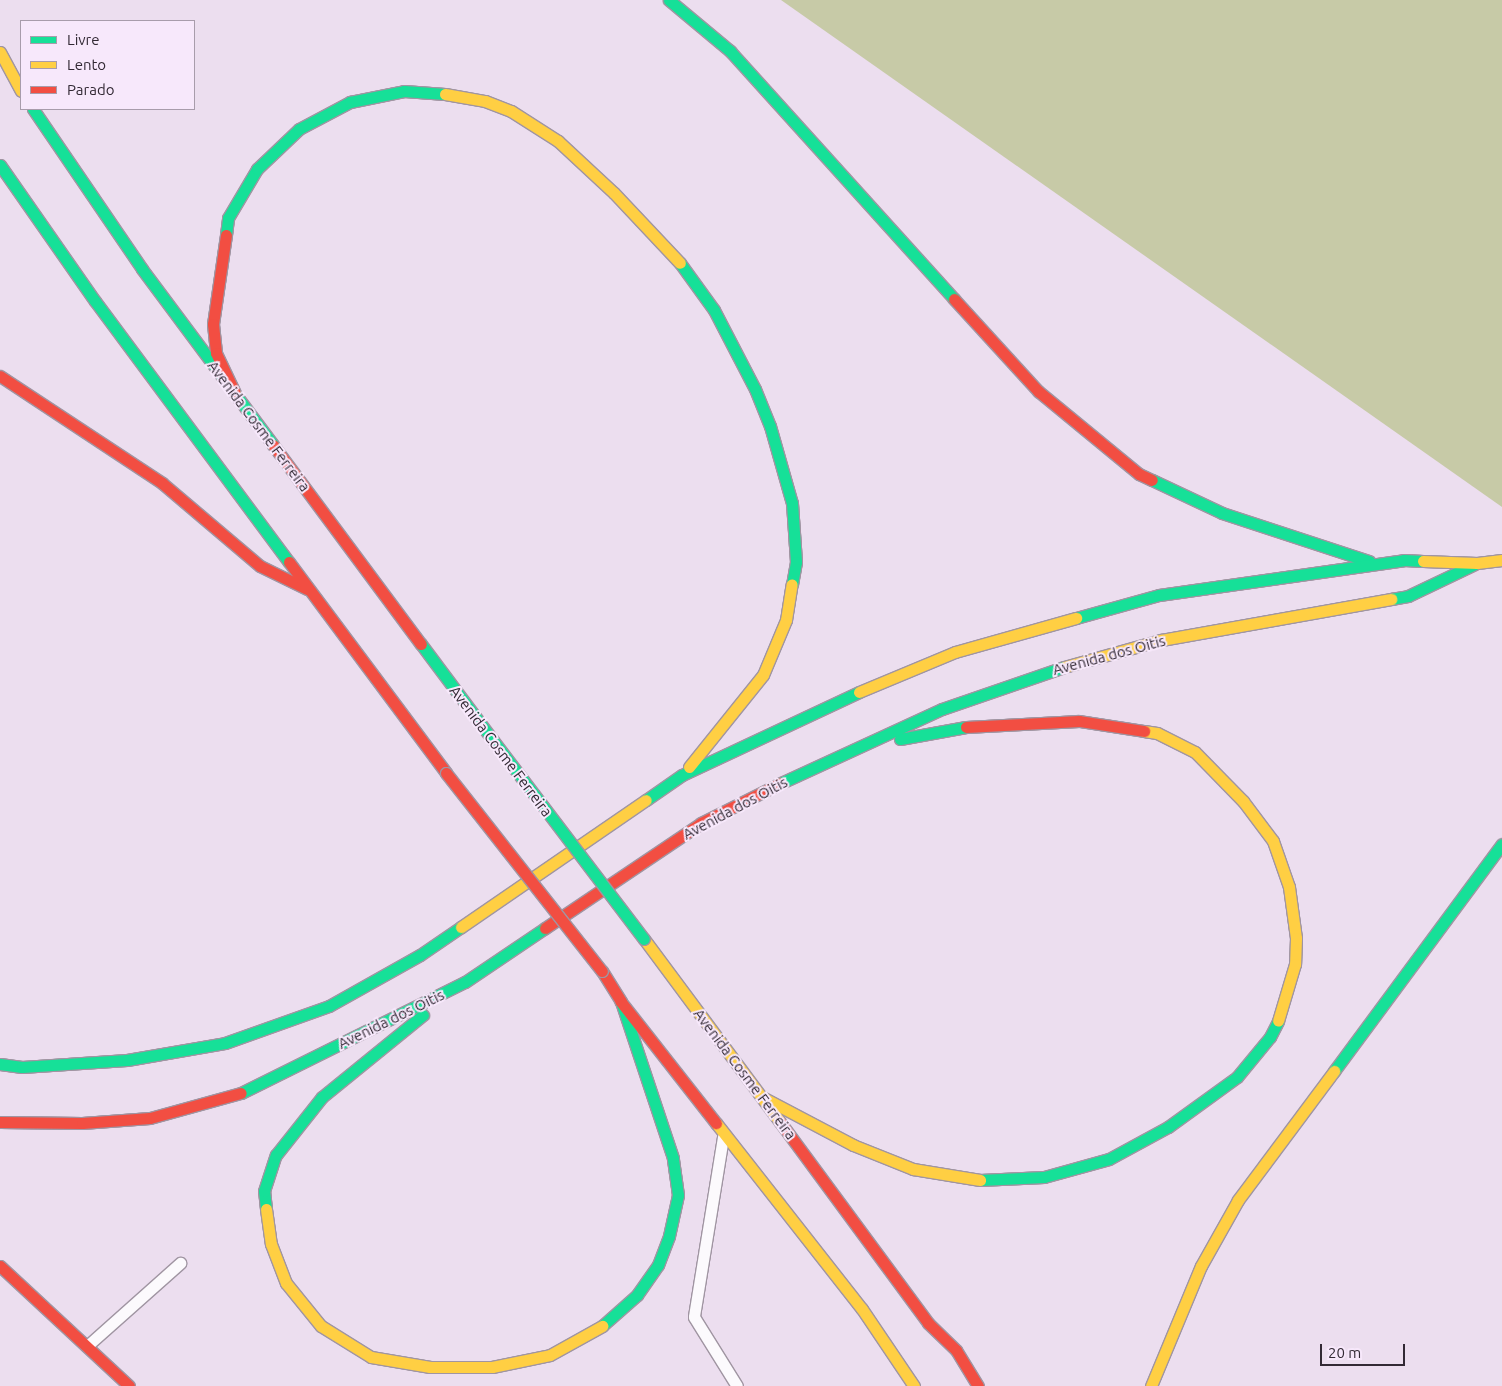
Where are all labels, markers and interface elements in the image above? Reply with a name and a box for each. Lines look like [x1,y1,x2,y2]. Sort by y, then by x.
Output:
legend [20,20,195,110]
text: Livre [67,31,100,48]
text: Lento [67,56,106,73]
text: Parado [67,81,114,98]
street label: Avenida Cosme Ferreira [204,357,314,495]
street label: Avenida dos Oitis [1051,631,1167,679]
street label: Avenida Cosme Ferreira [446,682,556,820]
street label: Avenida dos Oitis [680,773,790,843]
street label: Avenida dos Oitis [335,985,447,1053]
street label: Avenida Cosme Ferreira [690,1005,800,1143]
scale bar [1322,1334,1407,1366]
text: 20 m [1328,1344,1361,1361]

